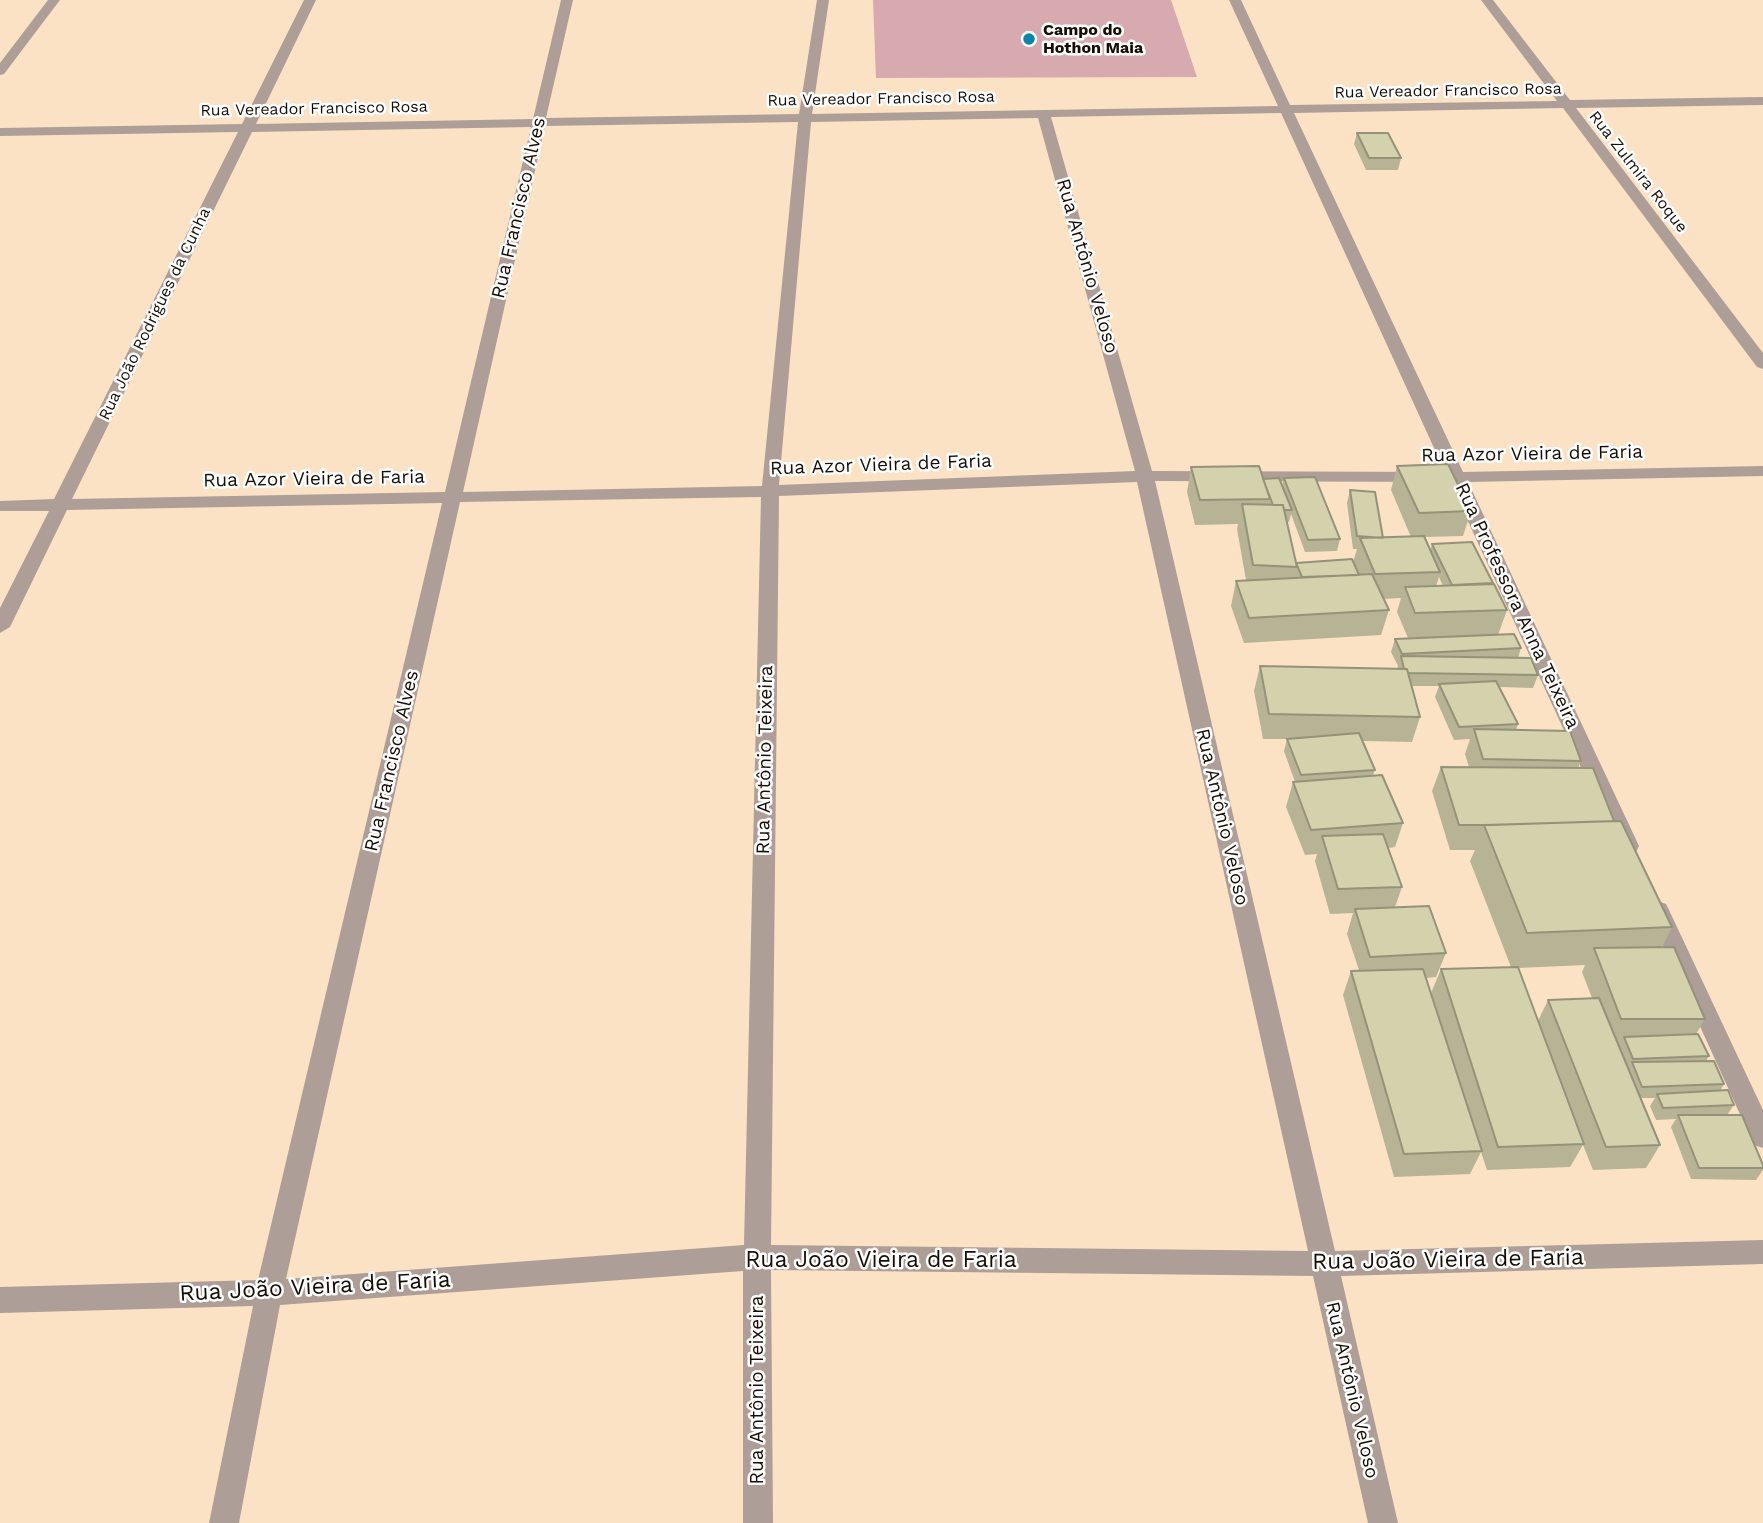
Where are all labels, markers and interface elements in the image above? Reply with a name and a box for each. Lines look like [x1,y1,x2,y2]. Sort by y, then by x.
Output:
place label: Campo do Hothon Maia [1043,20,1143,58]
marker: Campo do Hothon Maia [1021,31,1037,47]
street label: Rua Vereador Francisco Rosa [1334,79,1562,103]
street label: Rua Vereador Francisco Rosa [767,87,995,111]
street label: Rua Vereador Francisco Rosa [200,97,428,121]
street label: Rua Zulmira Roque [1585,107,1691,237]
street label: Rua Francisco Alves [487,115,551,301]
street label: Rua Antônio Veloso [1051,176,1123,356]
street label: Rua João Rodrigues da Cunha [95,205,215,423]
street label: Rua Azor Vieira de Faria [1421,441,1643,467]
street label: Rua Azor Vieira de Faria [770,450,992,480]
street label: Rua Azor Vieira de Faria [203,466,425,492]
street label: Rua Professora Anna Teixeira [1450,479,1584,733]
street label: Rua Antônio Teixeira [752,665,778,855]
street label: Rua Francisco Alves [360,668,424,854]
street label: Rua Antônio Veloso [1191,726,1253,908]
street label: Rua João Vieira de Faria [1312,1244,1584,1276]
street label: Rua João Vieira de Faria [745,1246,1017,1274]
street label: Rua João Vieira de Faria [179,1266,451,1308]
street label: Rua Antônio Teixeira [746,1295,768,1485]
street label: Rua Antônio Veloso [1321,1299,1383,1481]

